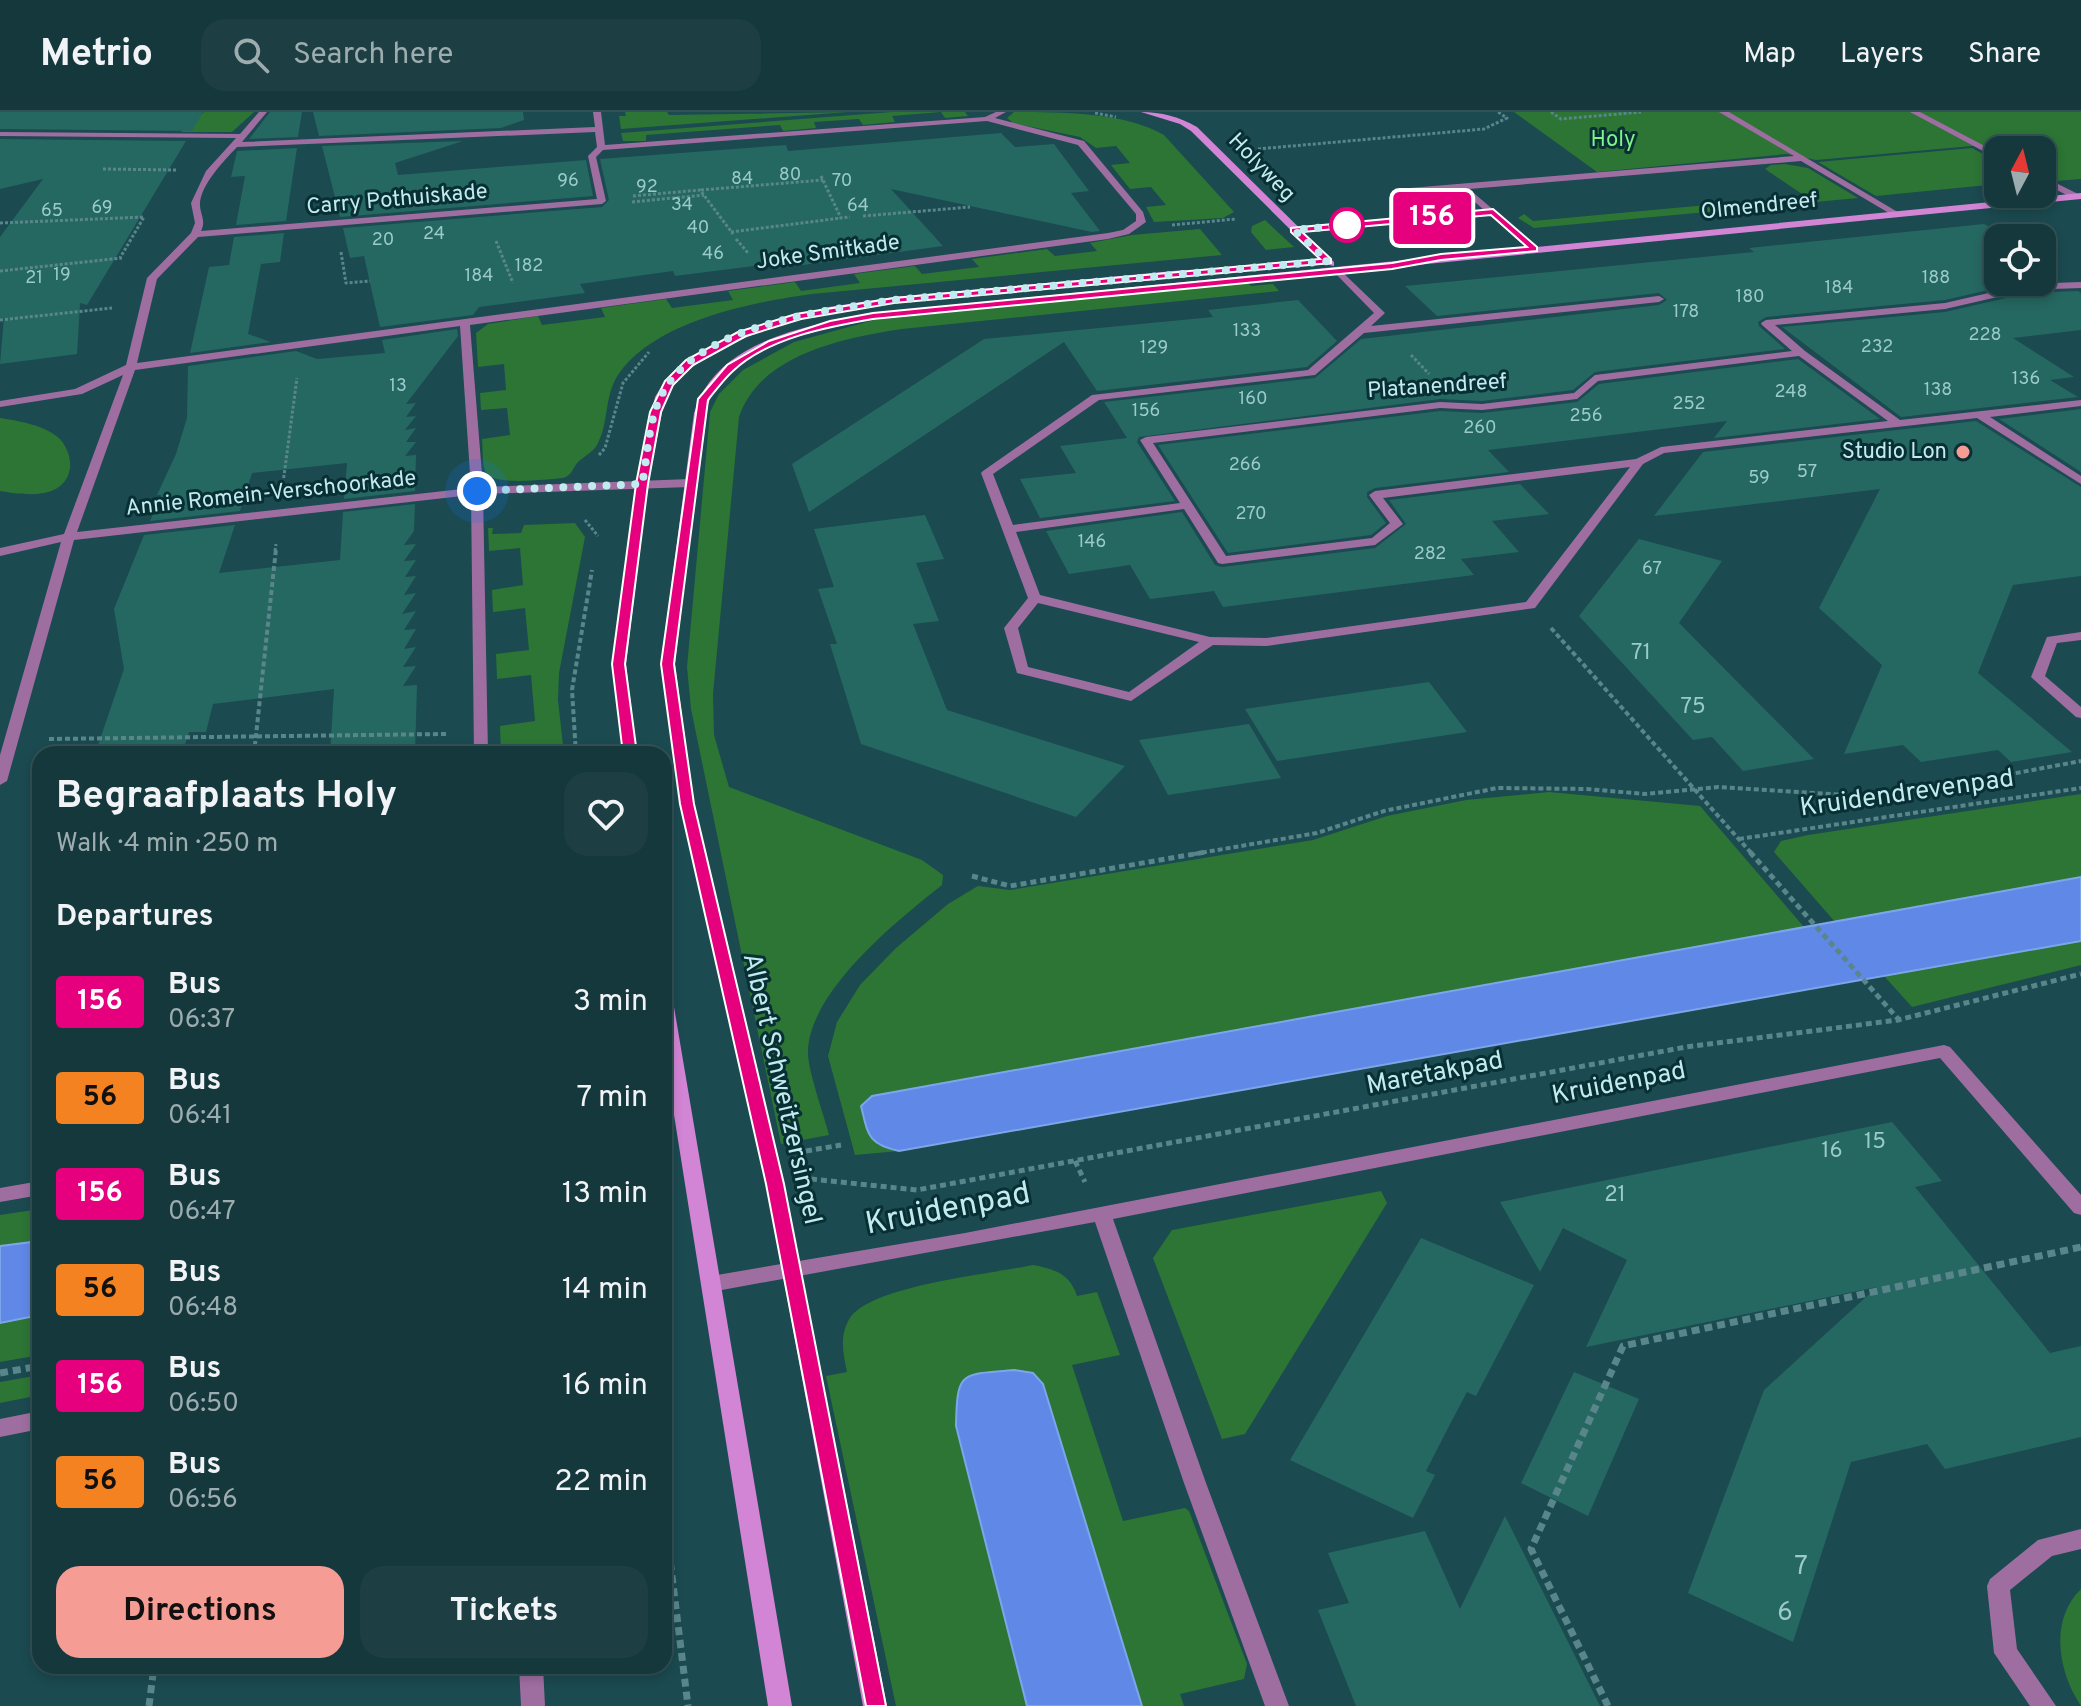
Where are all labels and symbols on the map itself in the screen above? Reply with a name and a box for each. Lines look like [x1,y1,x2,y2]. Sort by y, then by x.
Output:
park label: Holy [1590,127,1636,154]
street label: Holyweg [1222,128,1300,208]
north arrow [1984,136,2056,208]
house number: 80 [779,164,801,187]
house number: 84 [731,168,753,191]
house number: 96 [557,170,579,193]
house number: 70 [832,170,852,193]
house number: 92 [636,176,658,199]
street label: Carry Pothuiskade [305,179,489,221]
street label: Olmendreef [1699,187,1819,227]
line badge: 156 [1386,192,1478,244]
house number: 34 [671,194,693,217]
house number: 64 [847,195,869,218]
house number: 69 [92,197,112,220]
house number: 65 [41,200,63,223]
unlabelled marker [1330,208,1364,242]
house number: 40 [687,217,709,240]
house number: 24 [423,223,445,246]
house number: 20 [372,229,394,252]
street label: Joke Smitkade [754,230,902,276]
house number: 46 [702,243,724,266]
house number: 182 [515,255,543,278]
house number: 19 [53,264,71,287]
house number: 184 [465,265,493,288]
house number: 21 [25,267,43,290]
house number: 188 [1922,267,1950,290]
house number: 184 [1825,277,1853,300]
house number: 180 [1735,286,1765,309]
house number: 178 [1673,301,1699,324]
house number: 133 [1233,320,1261,343]
house number: 228 [1968,324,2002,347]
house number: 232 [1861,336,1893,359]
house number: 129 [1140,337,1168,360]
house number: 136 [2012,368,2040,391]
street label: Platanendreef [1366,369,1508,405]
house number: 13 [389,375,407,398]
house number: 138 [1924,379,1952,402]
house number: 248 [1774,381,1808,404]
house number: 160 [1238,388,1268,411]
house number: 252 [1672,393,1706,416]
house number: 156 [1132,400,1160,423]
house number: 256 [1570,405,1602,428]
house number: 260 [1463,417,1497,440]
place label: Studio Lon [1842,439,1947,466]
marker: Studio Lon [1954,443,1972,461]
house number: 266 [1229,454,1261,477]
house number: 57 [1797,461,1817,484]
street label: Annie Romein-Verschoorkade [124,465,418,523]
house number: 59 [1748,467,1770,490]
your location [457,471,497,511]
house number: 270 [1235,503,1267,526]
house number: 146 [1078,531,1106,554]
house number: 282 [1414,543,1446,566]
house number: 67 [1642,558,1662,581]
house number: 71 [1631,640,1651,667]
house number: 75 [1680,694,1706,721]
street label: Kruidendrevenpad [1798,763,2016,825]
street label: Albert Schweitzersingel [734,950,828,1228]
street label: Maretakpad [1364,1045,1506,1103]
street label: Kruidenpad [1549,1055,1689,1113]
house number: 15 [1864,1129,1886,1156]
house number: 16 [1821,1138,1843,1165]
street label: Kruidenpad [862,1174,1034,1246]
house number: 21 [1604,1182,1626,1209]
house number: 7 [1794,1551,1808,1584]
house number: 6 [1777,1597,1793,1630]

